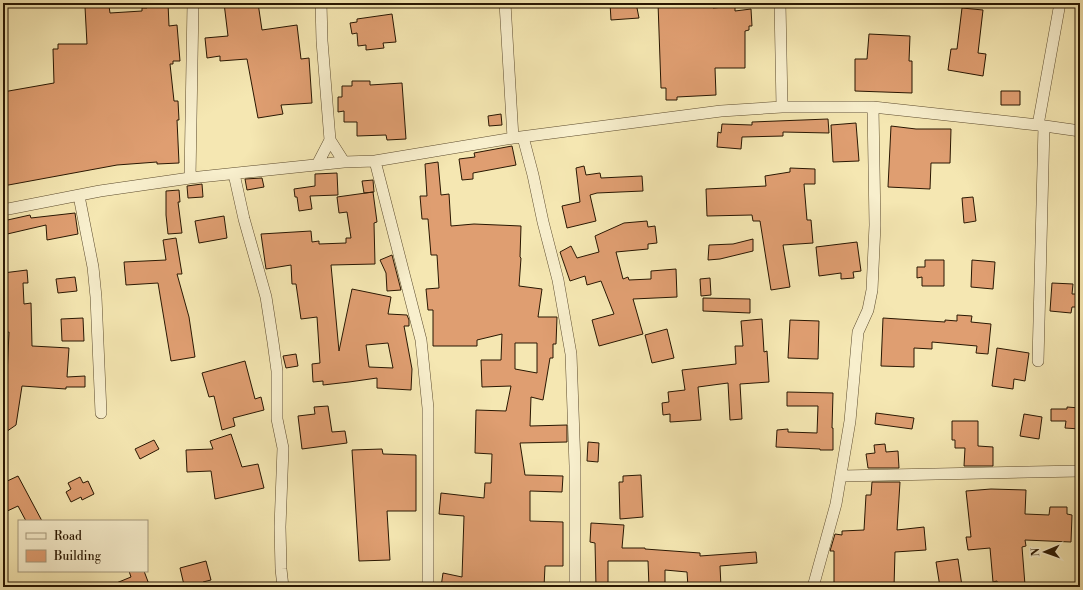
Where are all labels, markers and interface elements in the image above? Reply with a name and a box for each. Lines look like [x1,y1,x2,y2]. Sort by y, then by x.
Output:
legend [18,520,148,572]
text: Road [54,529,82,544]
north arrow [1025,532,1065,572]
text: N [1029,547,1043,557]
text: Building [53,549,102,564]

